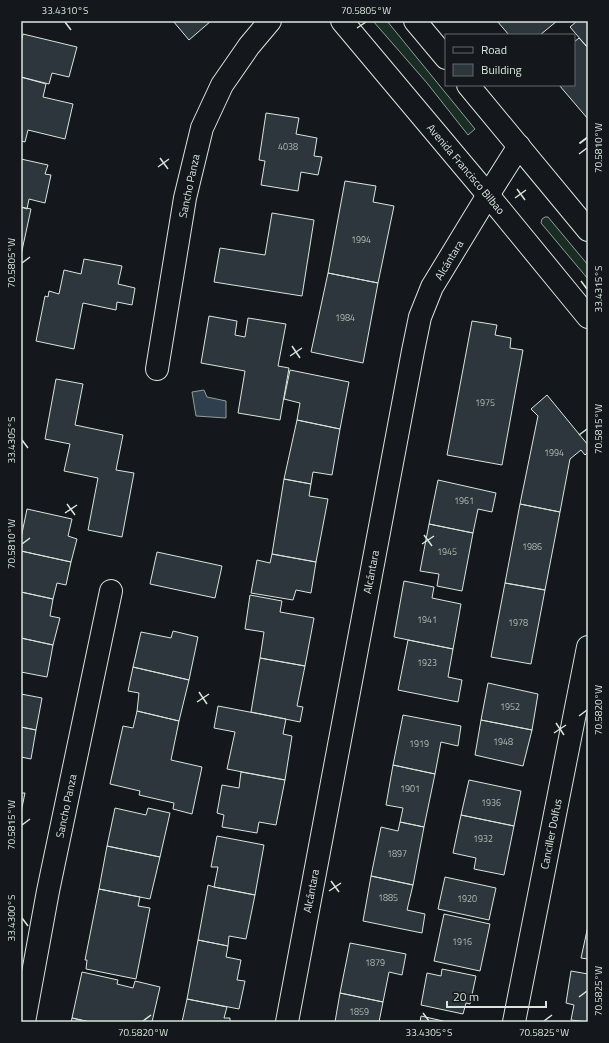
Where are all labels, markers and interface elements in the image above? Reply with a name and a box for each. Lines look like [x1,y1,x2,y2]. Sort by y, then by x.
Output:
text: 33.4310°S [42,3,88,18]
text: 70.5805°W [341,3,391,18]
legend [445,34,575,86]
text: Road [481,40,507,59]
text: Building [481,60,522,79]
street label: Avenida Francisco Bilbao [423,120,509,218]
text: 70.5810°W [591,123,606,173]
house number: 4038 [278,140,298,153]
street label: Sancho Panza [174,152,204,219]
house number: 1994 [351,233,371,246]
street label: Alcántara [431,237,467,283]
text: 70.5805°W [4,238,19,288]
text: 33.4315°S [591,266,606,312]
house number: 1984 [335,311,355,324]
house number: 1975 [475,396,495,409]
text: 70.5815°W [591,404,606,454]
text: 33.4305°S [4,417,19,463]
house number: 1994 [544,446,564,459]
house number: 1961 [454,494,474,507]
text: 70.5810°W [4,519,19,569]
house number: 1986 [522,540,542,553]
house number: 1945 [437,545,457,558]
street label: Alcántara [359,548,383,595]
house number: 1941 [417,613,437,626]
house number: 1978 [508,616,528,629]
house number: 1923 [417,656,437,669]
text: 70.5820°W [591,685,606,735]
house number: 1952 [500,700,520,713]
house number: 1948 [493,735,513,748]
house number: 1919 [409,737,429,750]
street label: Sancho Panza [51,772,81,839]
house number: 1901 [400,782,420,795]
house number: 1936 [481,796,501,809]
street label: Canciller Dolfus [536,797,566,871]
text: 70.5815°W [4,800,19,850]
house number: 1932 [473,832,493,845]
house number: 1897 [387,847,407,860]
street label: Alcántara [299,867,323,914]
house number: 1885 [378,891,398,904]
house number: 1920 [457,892,477,905]
text: 33.4300°S [4,895,19,941]
house number: 1916 [452,935,472,948]
house number: 1879 [365,956,385,969]
text: 70.5825°W [591,966,606,1016]
scale bar [447,983,546,1009]
text: 20 m [453,987,479,1006]
house number: 1859 [349,1005,369,1018]
text: 70.5820°W [118,1025,168,1040]
text: 33.4305°S [406,1025,452,1040]
text: 70.5825°W [519,1025,569,1040]

